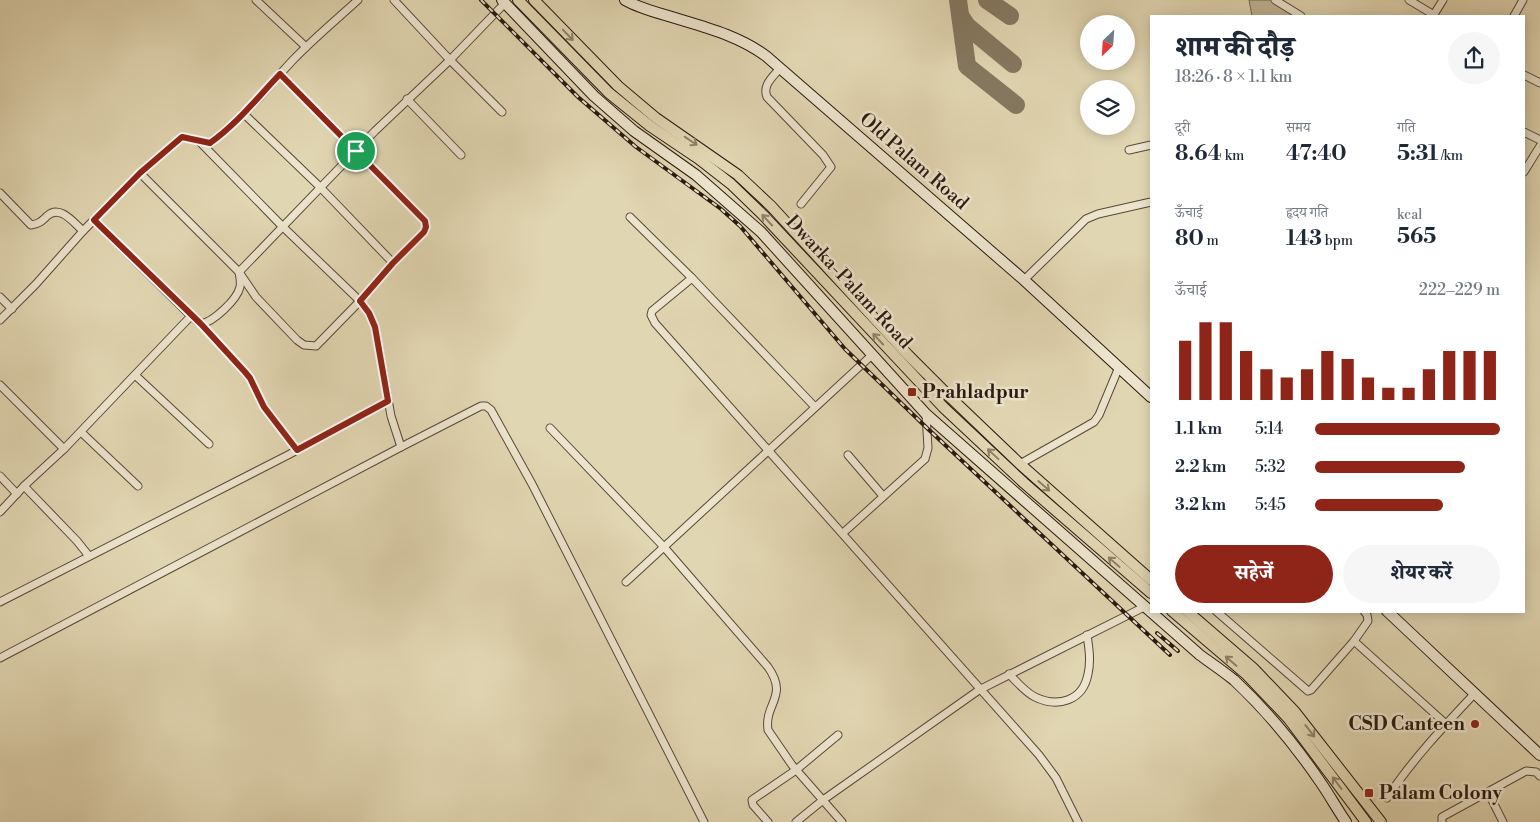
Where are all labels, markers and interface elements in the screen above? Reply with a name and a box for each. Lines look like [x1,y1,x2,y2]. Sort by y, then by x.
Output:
north arrow [1080,15,1135,70]
map controls [1080,15,1135,135]
one-way arrow [562,29,574,41]
text: शाम की दौड़ [1175,30,1295,65]
button: share [1448,32,1500,84]
text: 18:26 · 8 × 1.1 km [1175,67,1292,87]
button: layers [1080,80,1135,135]
street label: Old Palam Road [855,107,974,215]
text: दूरी [1175,119,1190,137]
text: समय [1286,119,1311,137]
text: गति [1397,119,1415,137]
pin [335,130,377,172]
one-way arrow [683,136,697,146]
icon: arrive [342,137,370,165]
text: 8.64 [1175,141,1222,167]
text: 47:40 [1286,141,1347,167]
text: 5:31 [1397,141,1438,167]
text: km [1222,147,1244,165]
text: /km [1438,147,1463,165]
text: ऊँचाई [1175,204,1203,222]
text: हृदय गति [1286,204,1328,222]
text: kcal [1397,206,1422,224]
street label: Dwarka-Palam Road [781,210,917,354]
one-way arrow [761,213,773,226]
text: 565 [1397,224,1436,250]
text: 80 [1175,226,1204,252]
text: 143 [1286,226,1322,252]
text: m [1204,232,1219,250]
text: bpm [1322,232,1353,250]
text: ऊँचाई [1175,280,1207,300]
text: 222–229 m [1419,280,1500,300]
one-way arrow [872,332,884,345]
place label: Prahladpur [922,380,1029,404]
marker: Prahladpur [906,386,918,398]
text: 1.1 km [1175,419,1222,439]
text: 5:14 [1255,419,1283,439]
one-way arrow [986,448,999,460]
text: 2.2 km [1175,457,1226,477]
text: 5:32 [1255,457,1285,477]
one-way arrow [1038,480,1051,492]
text: 3.2 km [1175,495,1226,515]
text: 5:45 [1255,495,1286,515]
button: सहेजें [1175,545,1333,603]
button: शेयर करें [1343,545,1500,603]
one-way arrow [1108,556,1121,567]
one-way arrow [1224,655,1237,667]
place label: CSD Canteen [1348,712,1465,736]
marker: CSD Canteen [1469,718,1481,730]
one-way arrow [1304,724,1315,737]
one-way arrow [1332,776,1342,790]
place label: Palam Colony [1379,781,1502,805]
marker: Palam Colony [1363,787,1375,799]

